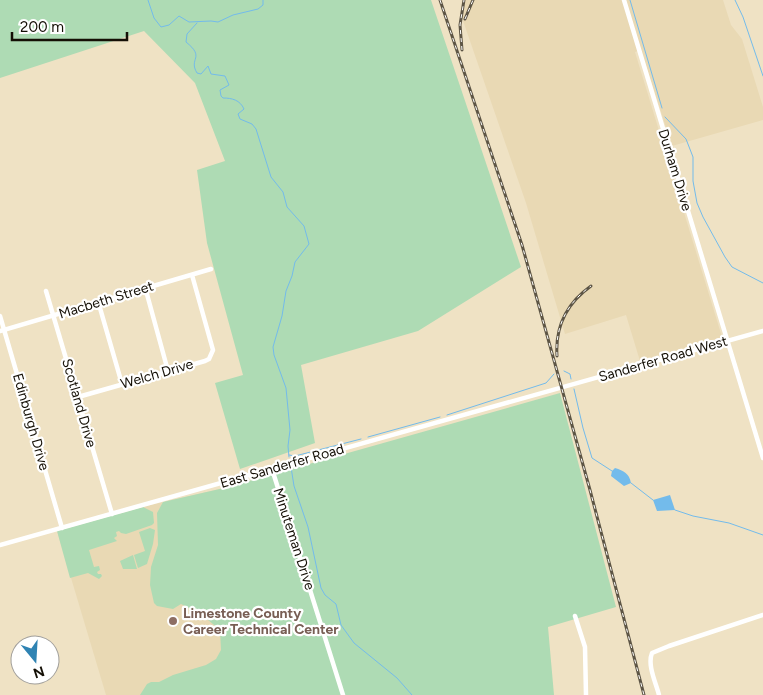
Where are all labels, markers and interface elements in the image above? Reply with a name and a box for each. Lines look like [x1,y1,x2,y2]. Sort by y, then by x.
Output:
scale bar [12,10,128,42]
text: 200 m [20,18,64,36]
street label: Durham Drive [654,127,696,213]
street label: Macbeth Street [57,278,155,322]
street label: Sanderfer Road West [597,332,729,386]
street label: Welch Drive [119,355,196,392]
street label: Scotland Drive [58,357,100,450]
street label: Edinburgh Drive [9,372,53,473]
street label: East Sanderfer Road [218,440,346,492]
street label: Minuteman Drive [269,486,319,593]
place label: Limestone County Career Technical Center [183,605,339,638]
marker: Limestone County Career Technical Center [167,615,179,627]
north arrow [10,635,60,685]
text: N [31,662,47,682]

